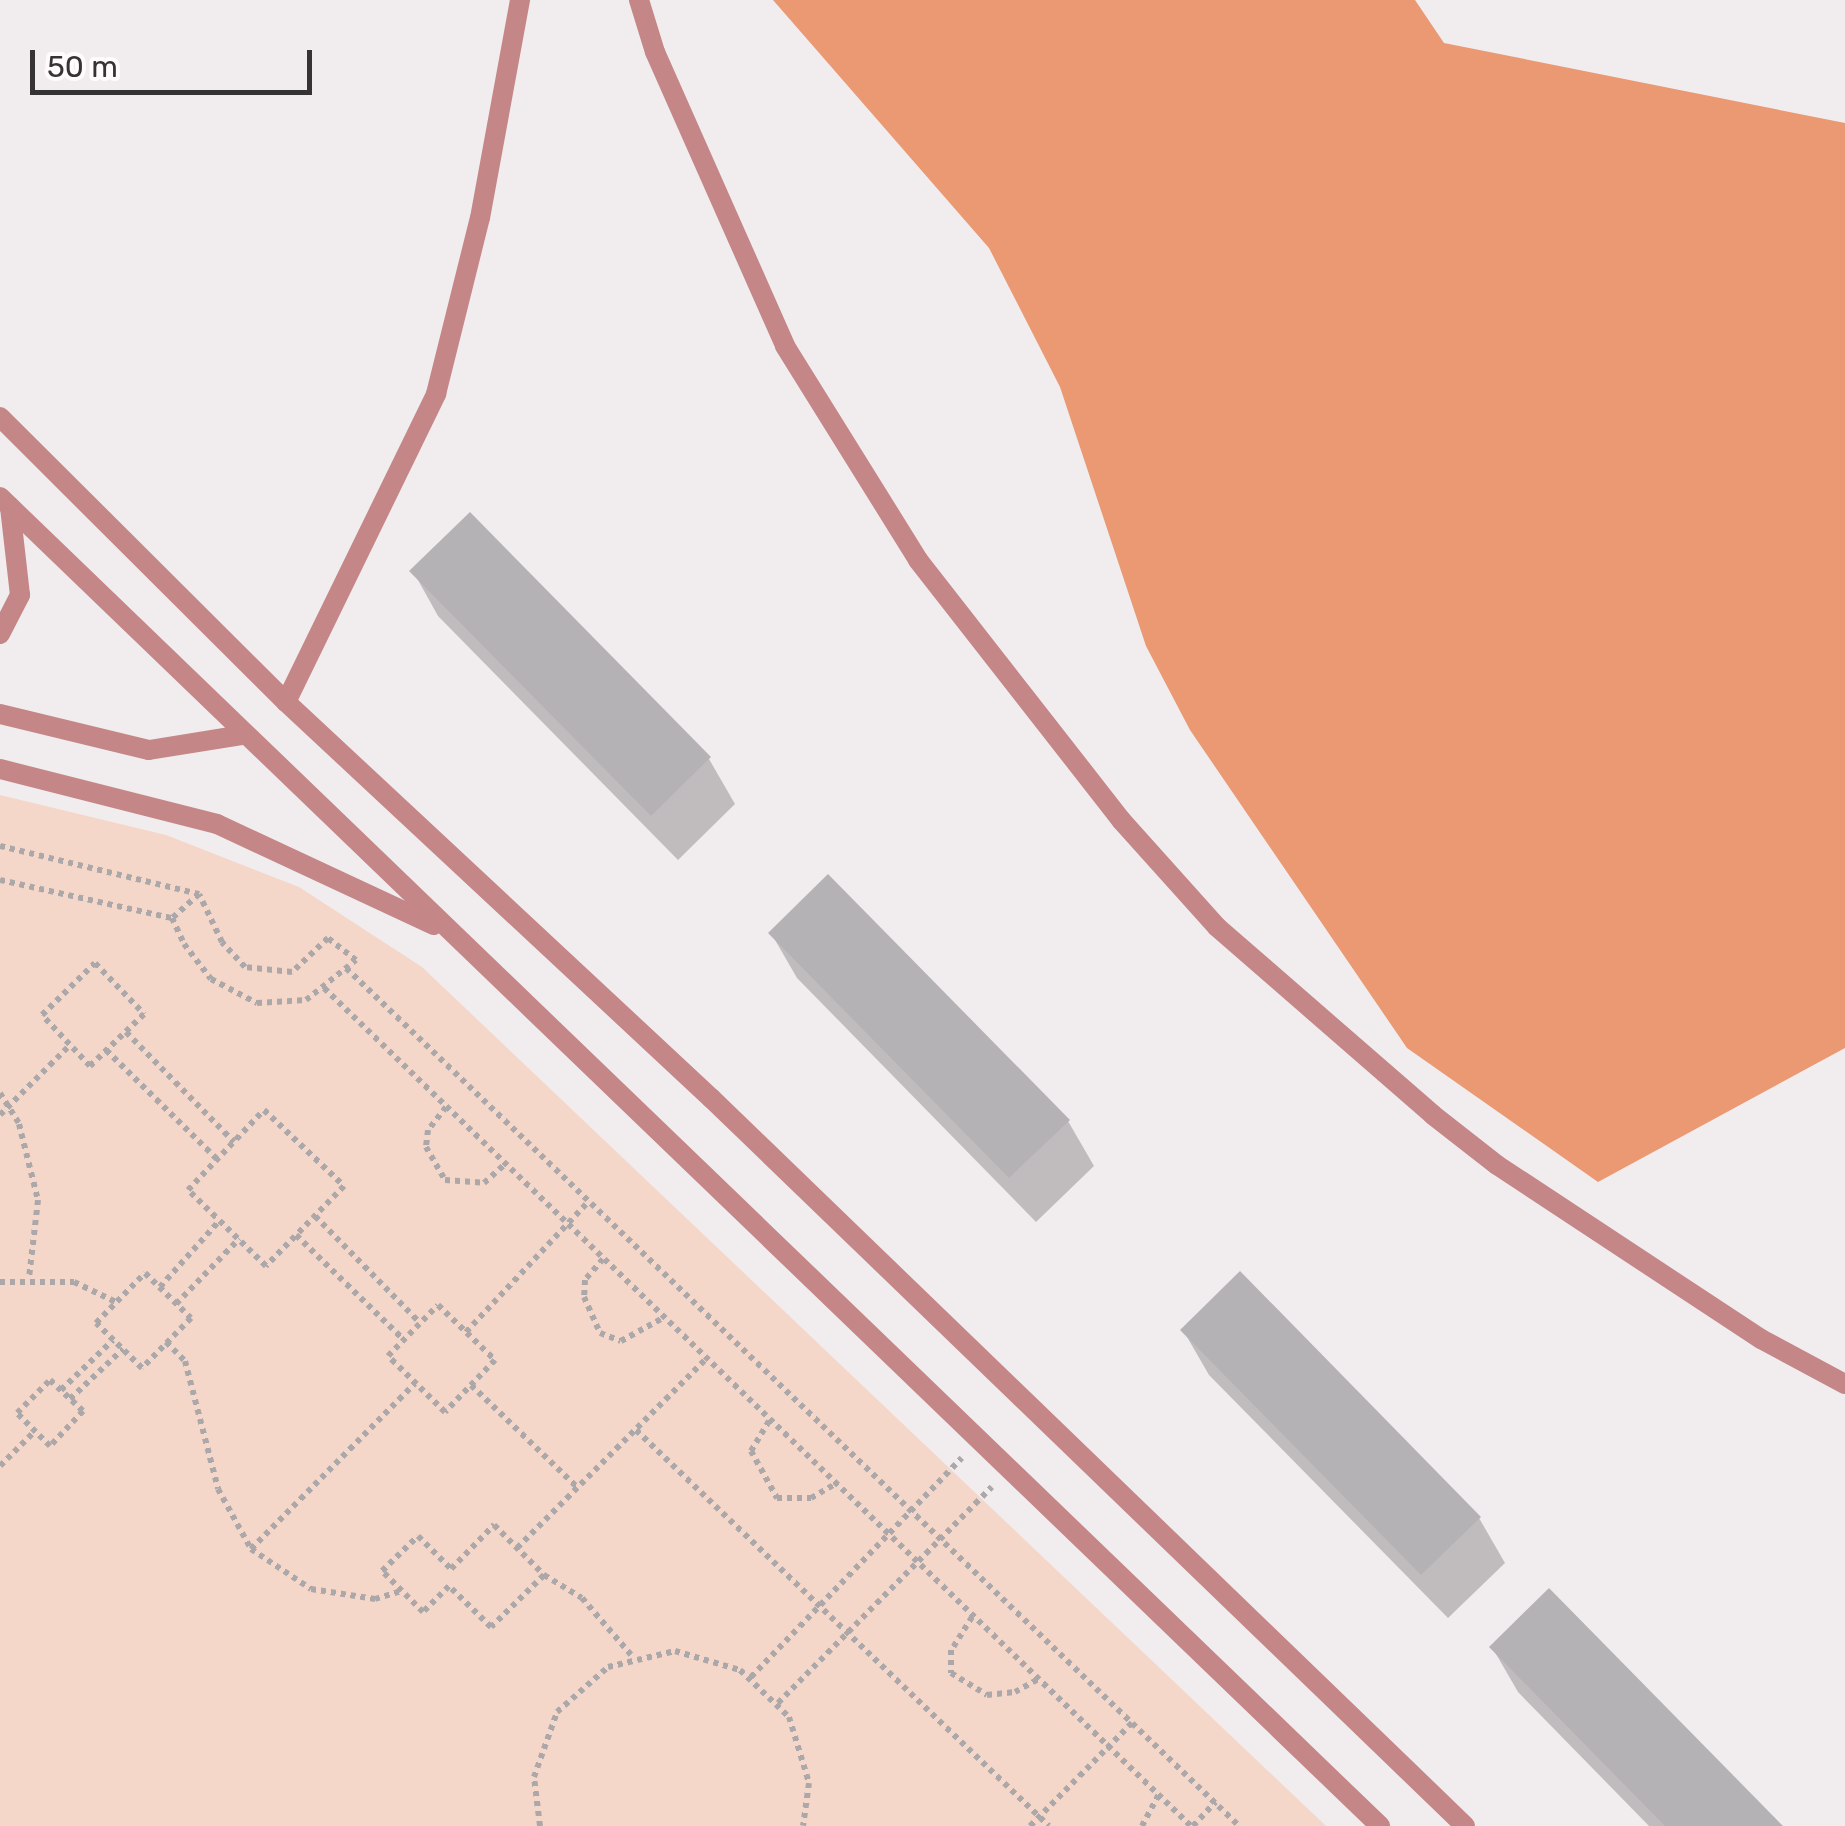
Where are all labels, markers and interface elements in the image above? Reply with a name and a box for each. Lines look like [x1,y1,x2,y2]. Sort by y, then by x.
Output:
scale bar [35,30,318,92]
text: 50 m [47,49,118,85]

